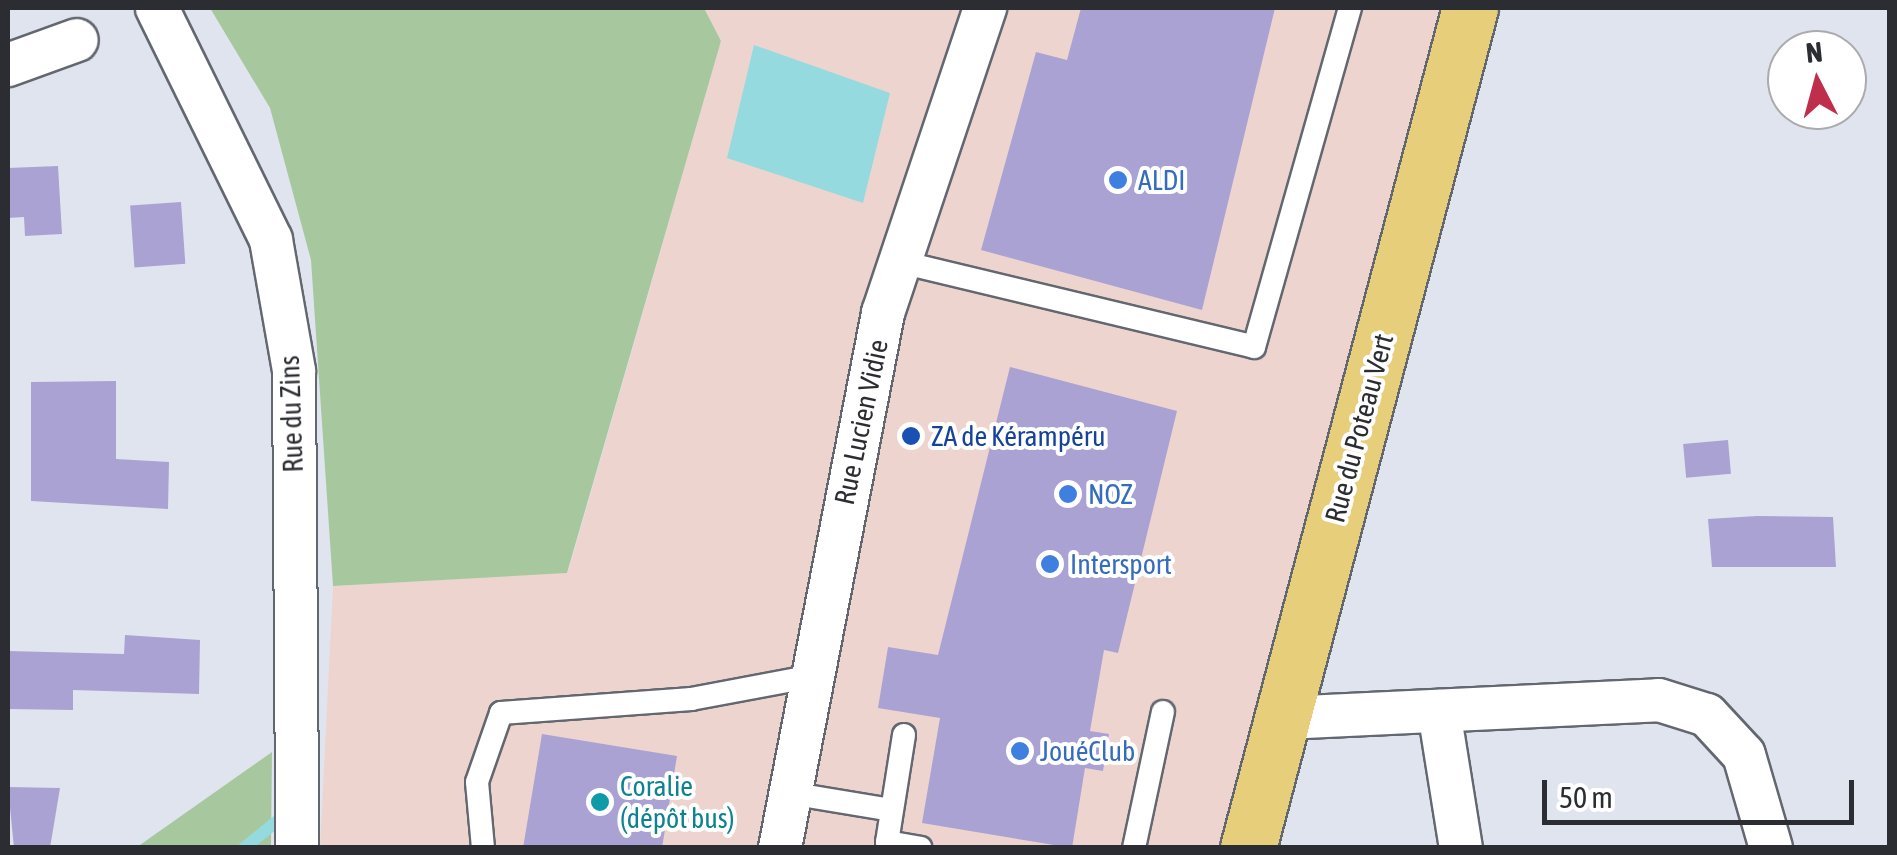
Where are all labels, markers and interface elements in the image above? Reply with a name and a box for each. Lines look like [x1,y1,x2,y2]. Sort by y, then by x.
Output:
north arrow [1767,30,1867,130]
text: N [1804,35,1824,69]
place label: ALDI [1138,163,1185,197]
marker: ALDI [1107,169,1129,191]
street label: Rue du Poteau Vert [1318,330,1400,526]
street label: Rue Lucien Vidie [827,336,895,508]
street label: Rue du Zins [272,355,310,473]
place label: ZA de Kérampéru [931,419,1105,453]
marker: ZA de Kérampéru [900,425,922,447]
place label: NOZ [1088,477,1133,511]
marker: NOZ [1057,483,1079,505]
place label: Intersport [1070,547,1172,581]
marker: Intersport [1039,553,1061,575]
place label: JouéClub [1040,734,1135,768]
marker: JouéClub [1009,740,1031,762]
scale bar [1547,760,1860,822]
place label: Coralie (dépôt bus) [620,769,734,835]
text: 50 m [1559,780,1613,814]
marker: Coralie (dépôt bus) [589,791,611,813]

